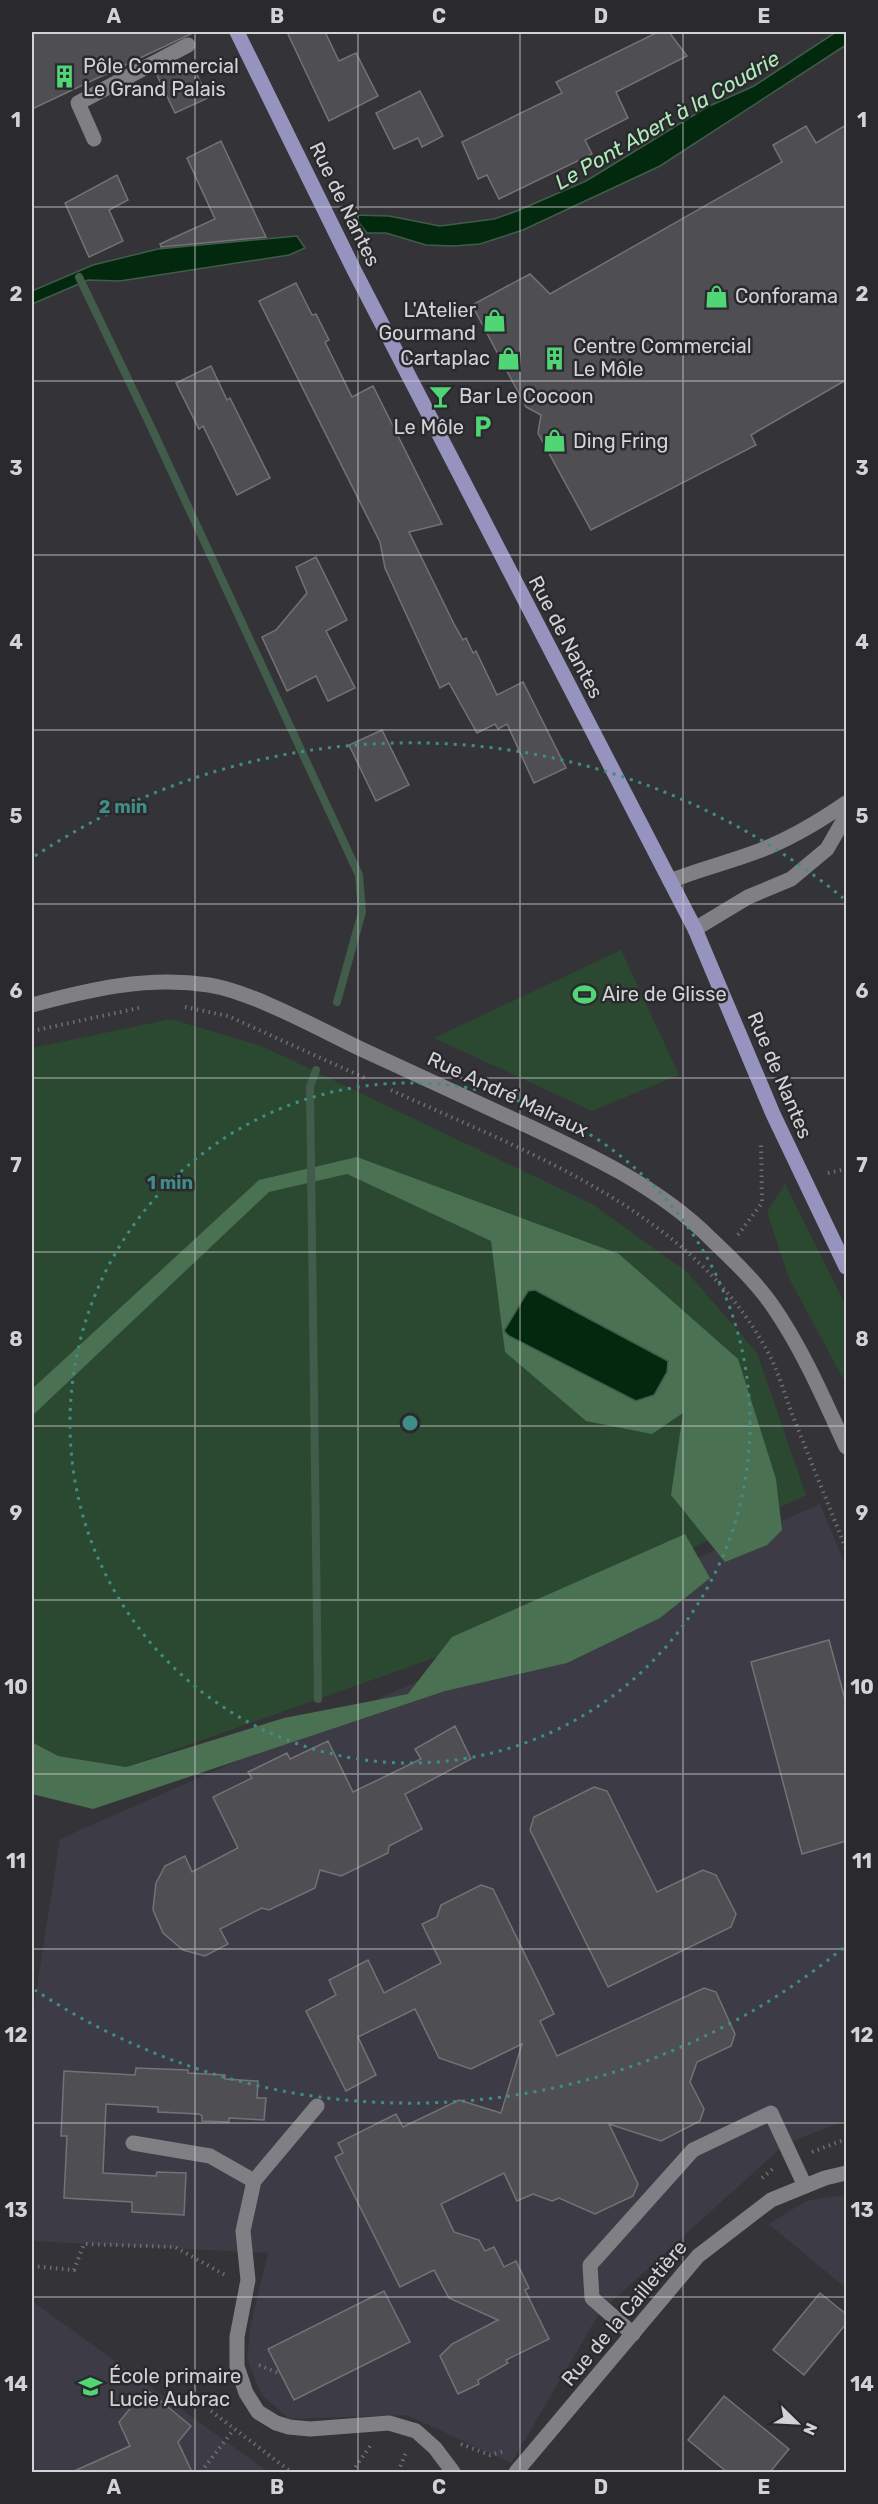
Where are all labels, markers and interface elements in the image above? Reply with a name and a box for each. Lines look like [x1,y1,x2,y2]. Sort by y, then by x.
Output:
text: A [107,4,122,28]
text: B [270,4,284,28]
text: C [432,4,446,28]
text: D [594,4,608,28]
text: E [758,4,770,28]
water label: Le Pont Abert à la Coudrie [550,45,784,195]
place label: Pôle Commercial Le Grand Palais [83,54,239,101]
building icon: Pôle Commercial Le Grand Palais [52,64,78,90]
text: 1 [11,108,21,132]
text: 1 [857,108,867,132]
street label: Rue de Nantes [305,138,385,270]
text: 2 [10,282,23,306]
text: 2 [856,282,869,306]
shop icon: Conforama [704,283,730,309]
place label: Conforama [735,284,838,308]
place label: L'Atelier Gourmand [378,298,476,345]
shop icon: L'Atelier Gourmand [481,308,507,334]
place label: Centre Commercial Le Môle [573,334,752,381]
shop icon: Cartaplac [495,345,521,371]
building icon: Centre Commercial Le Môle [542,345,568,371]
place label: Cartaplac [400,346,490,370]
bar icon: Bar Le Cocoon [428,383,454,409]
place label: Bar Le Cocoon [459,384,594,408]
parking icon: Le Môle [469,414,495,440]
place label: Le Môle [393,415,464,439]
shop icon: Ding Fring [542,428,568,454]
place label: Ding Fring [573,429,668,453]
text: 3 [9,456,23,480]
text: 3 [855,456,869,480]
street label: Rue de Nantes [524,572,608,702]
text: 4 [9,630,23,654]
text: 4 [855,630,869,654]
text: 2 min [99,796,147,818]
text: 5 [10,804,23,828]
text: 5 [856,804,869,828]
text: 6 [9,979,23,1003]
text: 6 [855,979,869,1003]
sports icon: Aire de Glisse [571,981,597,1007]
place label: Aire de Glisse [602,982,727,1006]
street label: Rue de Nantes [743,1008,817,1142]
street label: Rue André Malraux [424,1046,592,1142]
text: 7 [10,1153,22,1177]
text: 7 [856,1153,868,1177]
text: 1 min [147,1172,193,1194]
text: 8 [9,1327,23,1351]
text: 8 [855,1327,869,1351]
centre of rings [400,1413,420,1433]
text: 9 [10,1501,23,1525]
text: 9 [856,1501,869,1525]
text: 10 [4,1675,28,1699]
text: 10 [850,1675,874,1699]
text: 11 [6,1849,26,1873]
text: 11 [852,1849,872,1873]
text: 12 [5,2023,27,2047]
text: 12 [851,2023,873,2047]
text: 13 [4,2198,28,2222]
text: 13 [850,2198,874,2222]
street label: Rue de la Cailletière [556,2235,692,2391]
place label: École primaire Lucie Aubrac [109,2364,241,2411]
text: 14 [4,2372,28,2396]
text: 14 [850,2372,874,2396]
school or university icon: École primaire Lucie Aubrac [78,2374,104,2400]
north arrow [767,2393,827,2453]
text: N [799,2420,821,2438]
text: A [107,2475,122,2499]
text: B [270,2475,284,2499]
text: C [432,2475,446,2499]
text: D [594,2475,608,2499]
text: E [758,2475,770,2499]

